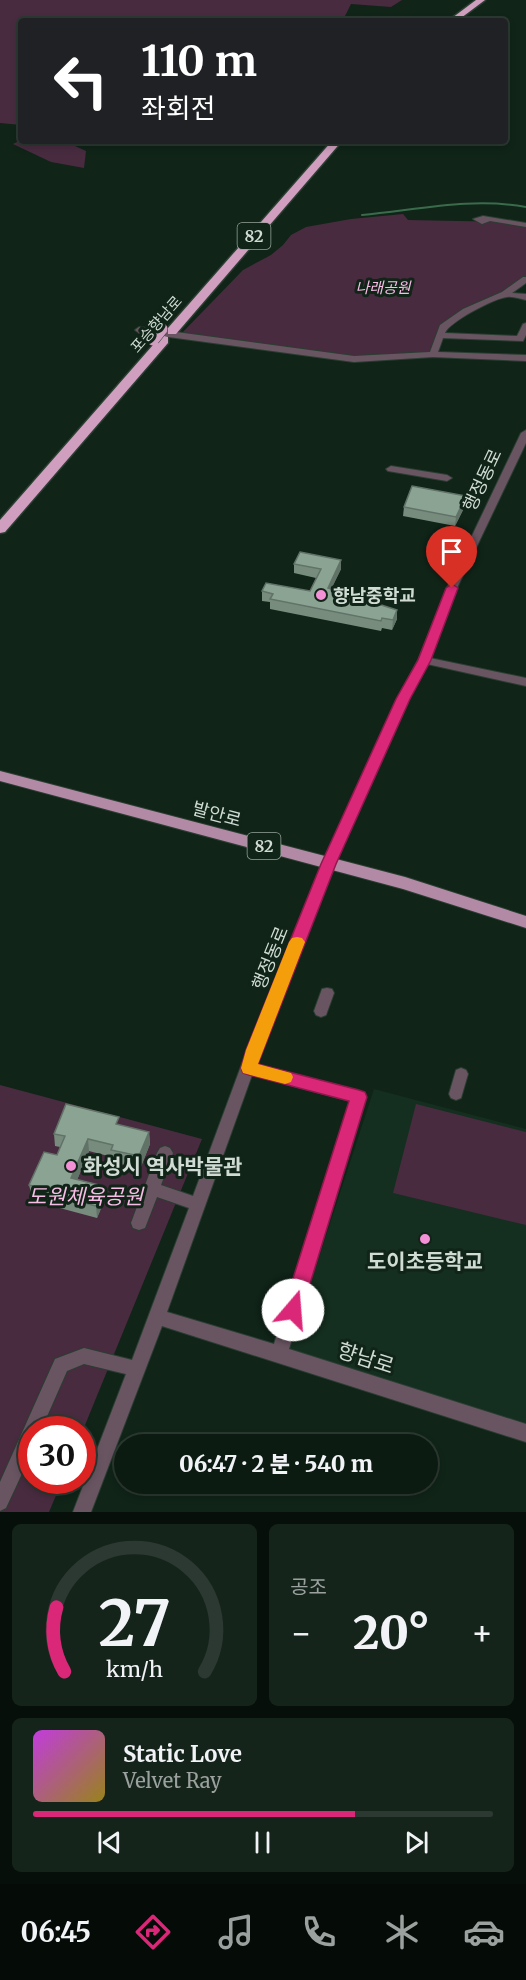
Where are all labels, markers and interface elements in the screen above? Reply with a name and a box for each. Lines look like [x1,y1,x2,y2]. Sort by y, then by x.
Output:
text: 110 m [141,35,257,87]
icon: left [42,42,120,120]
text: 좌회전 [141,91,216,125]
road number: 82 [238,223,270,249]
park label: 나래공원 [355,278,412,297]
street label: 포승향남로 [126,292,186,356]
street label: 행정동로 [458,445,506,515]
pin [426,526,477,588]
icon: arrive [435,535,468,568]
place label: 향남중학교 [333,584,416,607]
marker: 향남중학교 [314,588,328,602]
street label: 발안로 [190,796,244,832]
road number: 82 [248,833,280,859]
street label: 행정동로 [247,923,293,993]
place label: 화성시 역사박물관 [83,1153,243,1180]
marker: 화성시 역사박물관 [64,1159,78,1173]
park label: 도원체육공원 [27,1183,145,1210]
marker: 도이초등학교 [418,1232,432,1246]
place label: 도이초등학교 [367,1248,483,1275]
position arrow [261,1278,325,1342]
street label: 향남로 [334,1336,398,1380]
speed limit sign: 30 [18,1416,96,1494]
text: 06:47 · 2 분 · 540 m [179,1450,373,1478]
text: 공조 [290,1574,327,1599]
text: 27 [98,1585,171,1663]
text: 20° [353,1605,430,1661]
text: − [290,1613,312,1654]
text: + [471,1613,493,1654]
text: km/h [106,1656,163,1683]
text: Static Love [123,1740,242,1768]
text: Velvet Ray [123,1768,222,1793]
icon: previous [93,1826,126,1859]
icon: pause [246,1826,279,1859]
icon: next [400,1826,433,1859]
icon: directions [132,1911,174,1953]
icon: music [215,1911,257,1953]
icon: phone [298,1911,340,1953]
icon: climate [381,1911,423,1953]
icon: car [463,1911,505,1953]
text: 06:45 [20,1915,91,1949]

